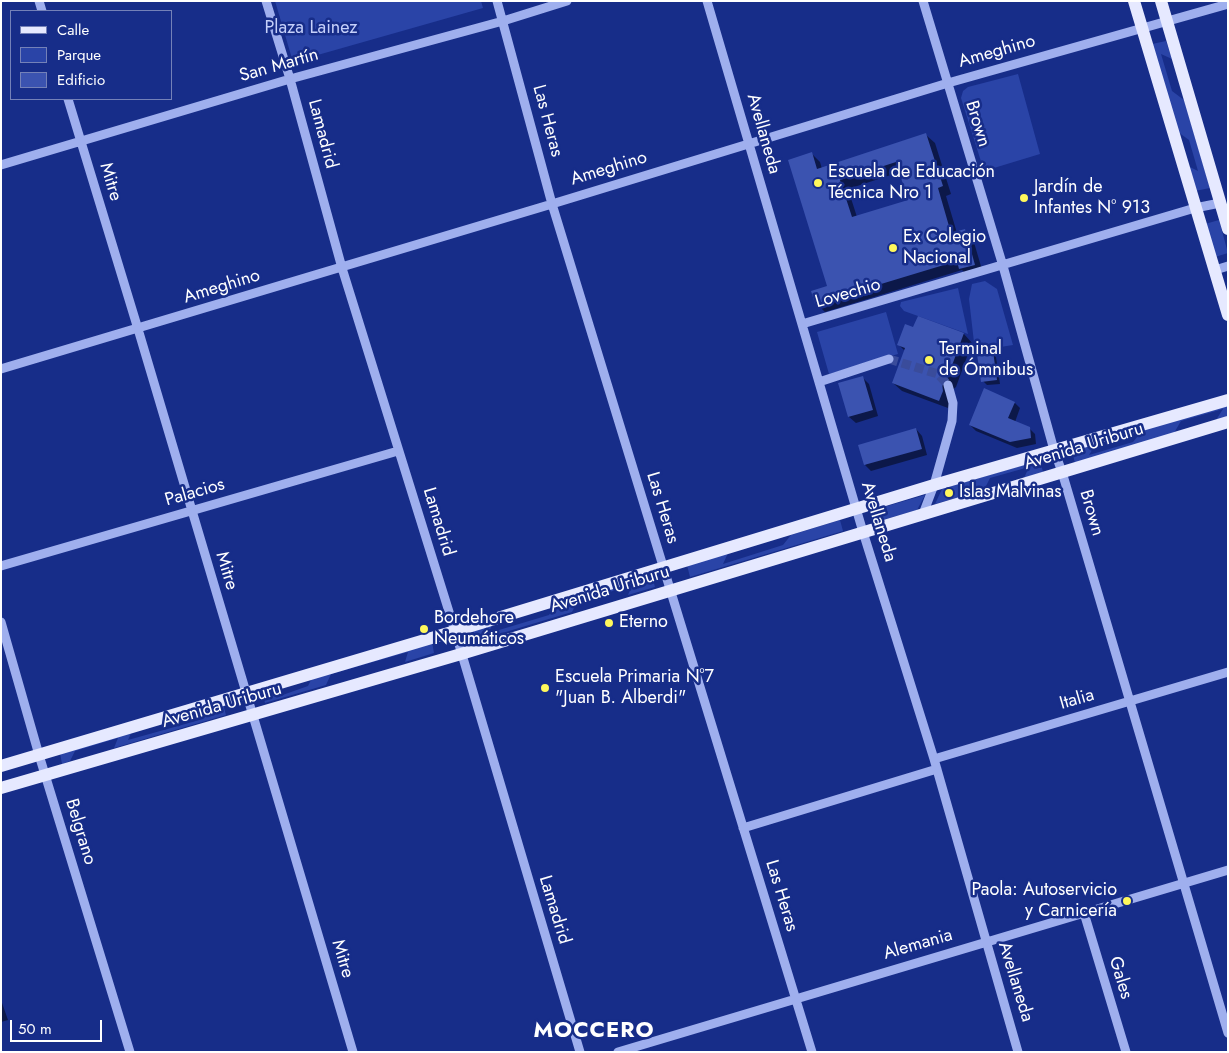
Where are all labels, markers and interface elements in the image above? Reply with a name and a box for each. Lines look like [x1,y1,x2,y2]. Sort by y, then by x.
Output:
legend [10,10,172,100]
park label: Plaza Lainez [264,18,358,40]
text: Calle [57,19,89,41]
street label: Ameghino [956,31,1038,73]
text: Parque [57,44,101,66]
street label: San Martín [237,44,321,88]
text: Edificio [57,69,105,91]
street label: Las Heras [527,83,567,159]
street label: Avellaneda [741,91,785,177]
street label: Lamadrid [302,97,342,171]
street label: Brown [960,98,994,150]
street label: Ameghino [568,147,650,191]
street label: Mitre [94,160,126,204]
place label: Escuela de Educación Técnica Nro 1 [828,162,995,204]
marker: Escuela de Educación Técnica Nro 1 [812,177,824,189]
place label: Jardín de Infantes N° 913 [1034,177,1150,220]
marker: Jardín de Infantes N° 913 [1018,192,1030,204]
place label: Ex Colegio Nacional [903,227,986,270]
marker: Ex Colegio Nacional [887,242,899,254]
street label: Ameghino [181,265,263,309]
street label: Lovechio [813,274,883,314]
place label: Terminal de Ómnibus [939,339,1033,382]
marker: Terminal de Ómnibus [923,354,935,366]
street label: Avenida Uriburu [1022,419,1146,475]
street label: Las Heras [641,470,683,546]
street label: Palacios [163,474,227,512]
street label: Avellaneda [856,479,900,565]
place label: Islas Malvinas [959,482,1061,504]
street label: Lamadrid [417,485,459,559]
marker: Islas Malvinas [943,487,955,499]
street label: Brown [1074,487,1108,539]
street label: Mitre [210,549,242,593]
street label: Avenida Uriburu [548,562,672,618]
place label: Bordehore Neumáticos [434,608,524,650]
place label: Eterno [619,612,668,634]
marker: Eterno [603,617,615,629]
marker: Bordehore Neumáticos [418,623,430,635]
place label: Escuela Primaria N°7 "Juan B. Alberdi" [555,667,714,710]
street label: Avenida Uriburu [160,679,284,733]
marker: Escuela Primaria N°7 "Juan B. Alberdi" [539,682,551,694]
street label: Italia [1057,685,1097,715]
street label: Belgrano [60,796,100,868]
street label: Las Heras [760,858,802,934]
street label: Lamadrid [533,873,575,947]
place label: Paola: Autoservicio y Carnicería [972,880,1117,922]
marker: Paola: Autoservicio y Carnicería [1121,895,1133,907]
street label: Alemania [881,925,955,965]
street label: Mitre [326,937,358,981]
street label: Avellaneda [993,939,1037,1025]
street label: Gales [1103,954,1137,1002]
scale bar [12,1010,105,1042]
text: 50 m [18,1018,52,1040]
district label: MOCCERO [533,1019,655,1045]

